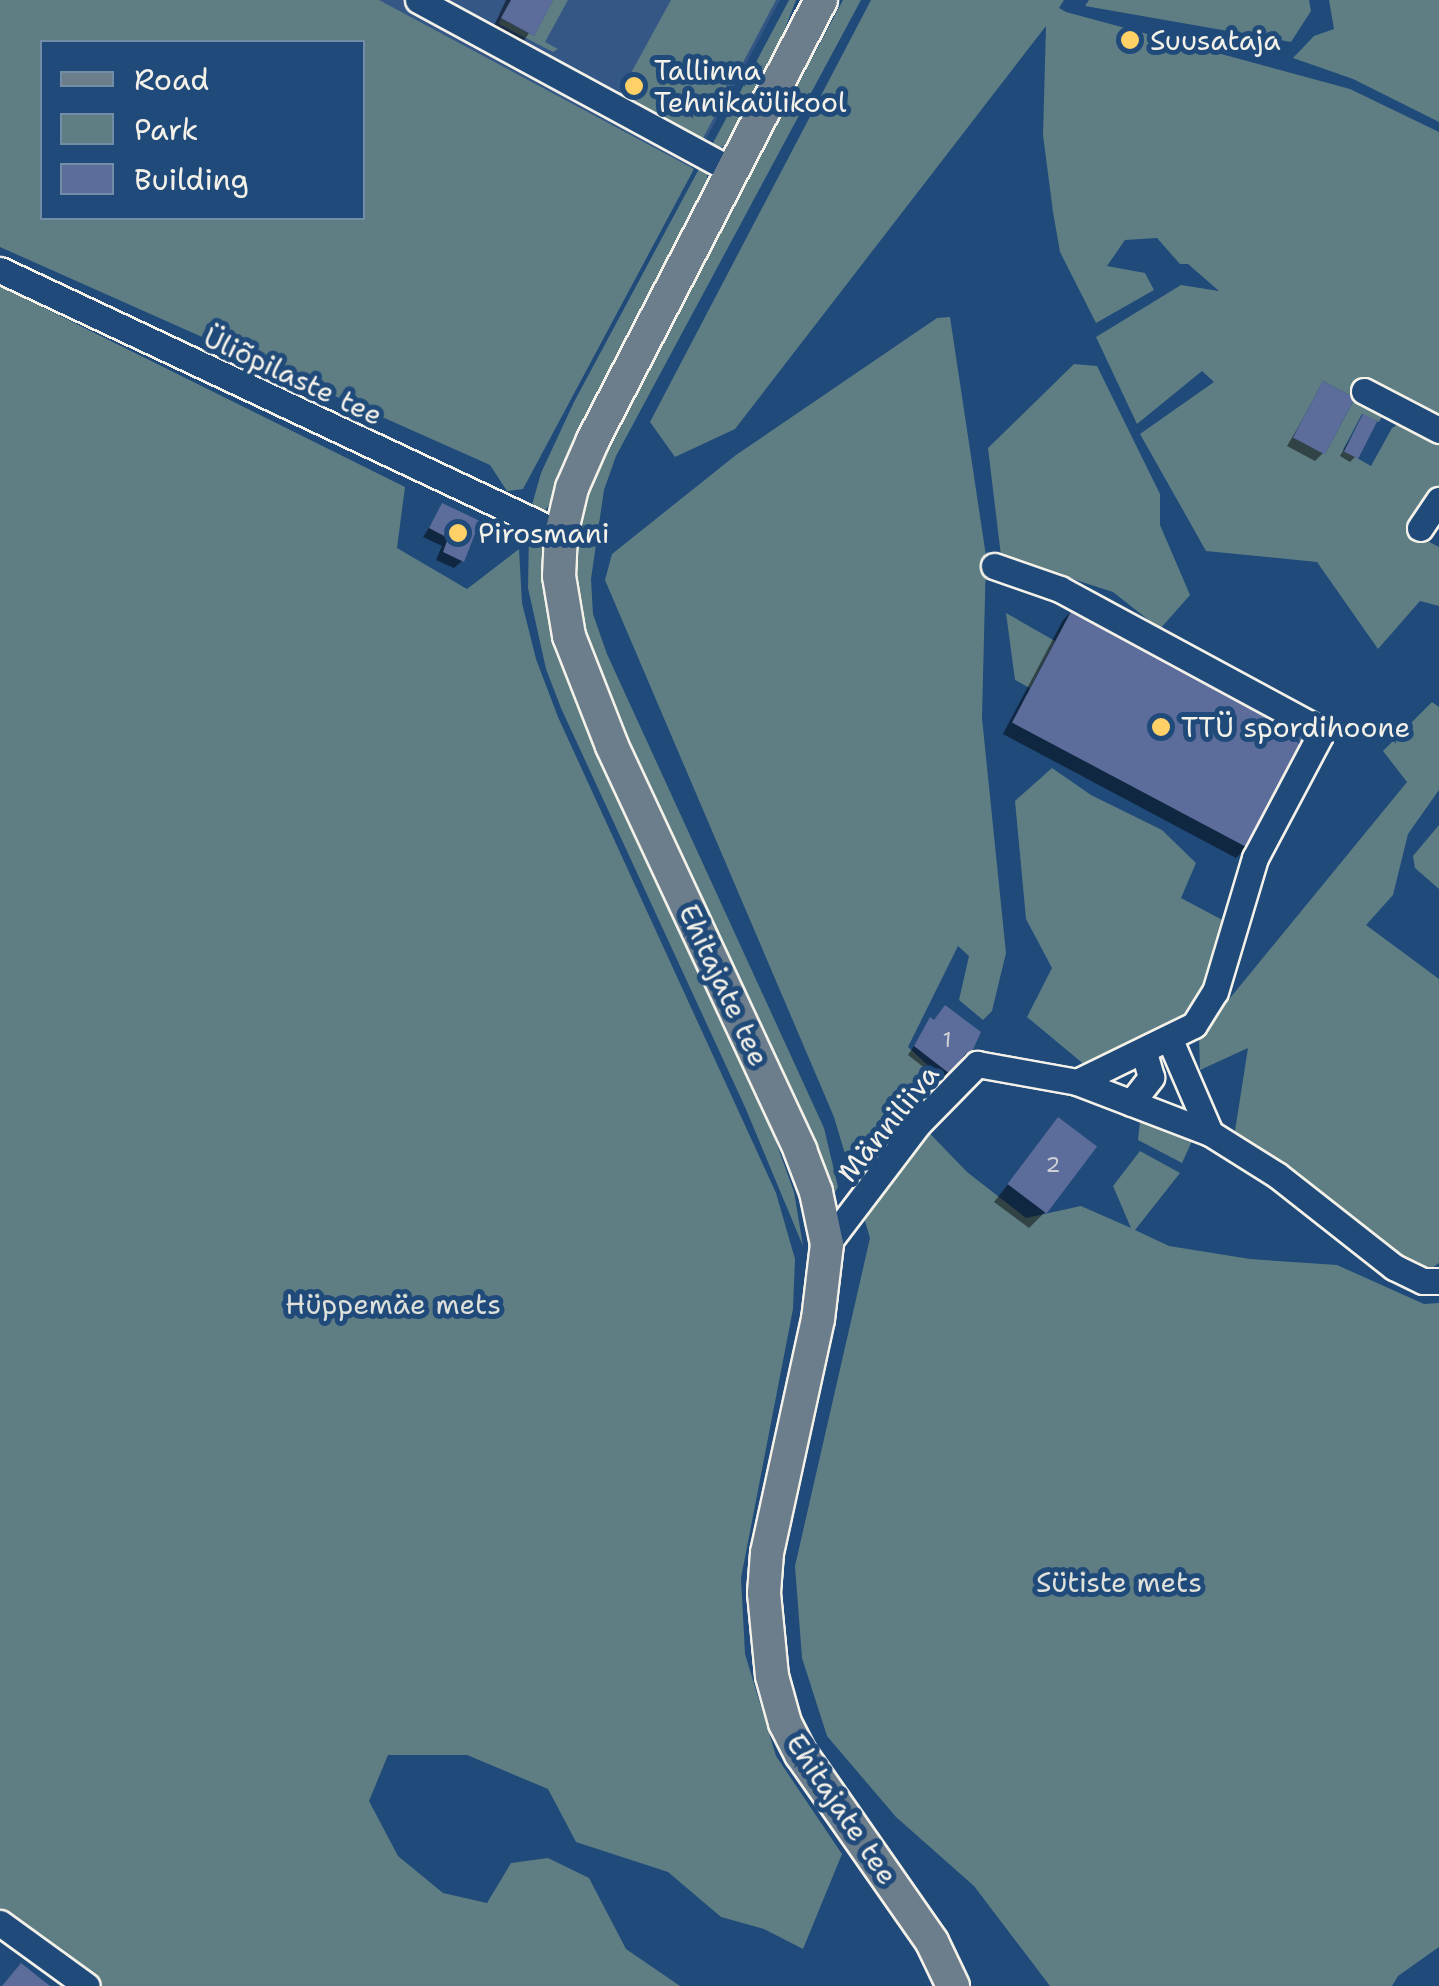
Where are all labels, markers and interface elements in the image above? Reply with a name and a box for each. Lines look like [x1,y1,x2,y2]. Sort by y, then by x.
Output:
place label: Suusataja [1150,23,1281,57]
marker: Suusataja [1119,29,1141,51]
legend [40,40,365,220]
place label: Tallinna Tehnikaülikool [654,53,846,119]
text: Road [134,59,209,100]
marker: Tallinna Tehnikaülikool [623,75,645,97]
text: Park [134,109,198,150]
text: Building [134,159,249,200]
street label: Üliõpilaste tee [198,320,388,432]
place label: Pirosmani [478,516,610,550]
marker: Pirosmani [447,522,469,544]
place label: TTÜ spordihoone [1181,710,1410,744]
marker: TTÜ spordihoone [1150,716,1172,738]
street label: Ehitajate tee [672,899,776,1071]
house number: 1 [942,1027,952,1053]
street label: Männiliiva [830,1057,946,1189]
house number: 2 [1045,1152,1061,1178]
park label: Hüppemäe mets [285,1287,501,1321]
park label: Sütiste mets [1036,1565,1202,1599]
street label: Ehitajate tee [779,1727,905,1891]

